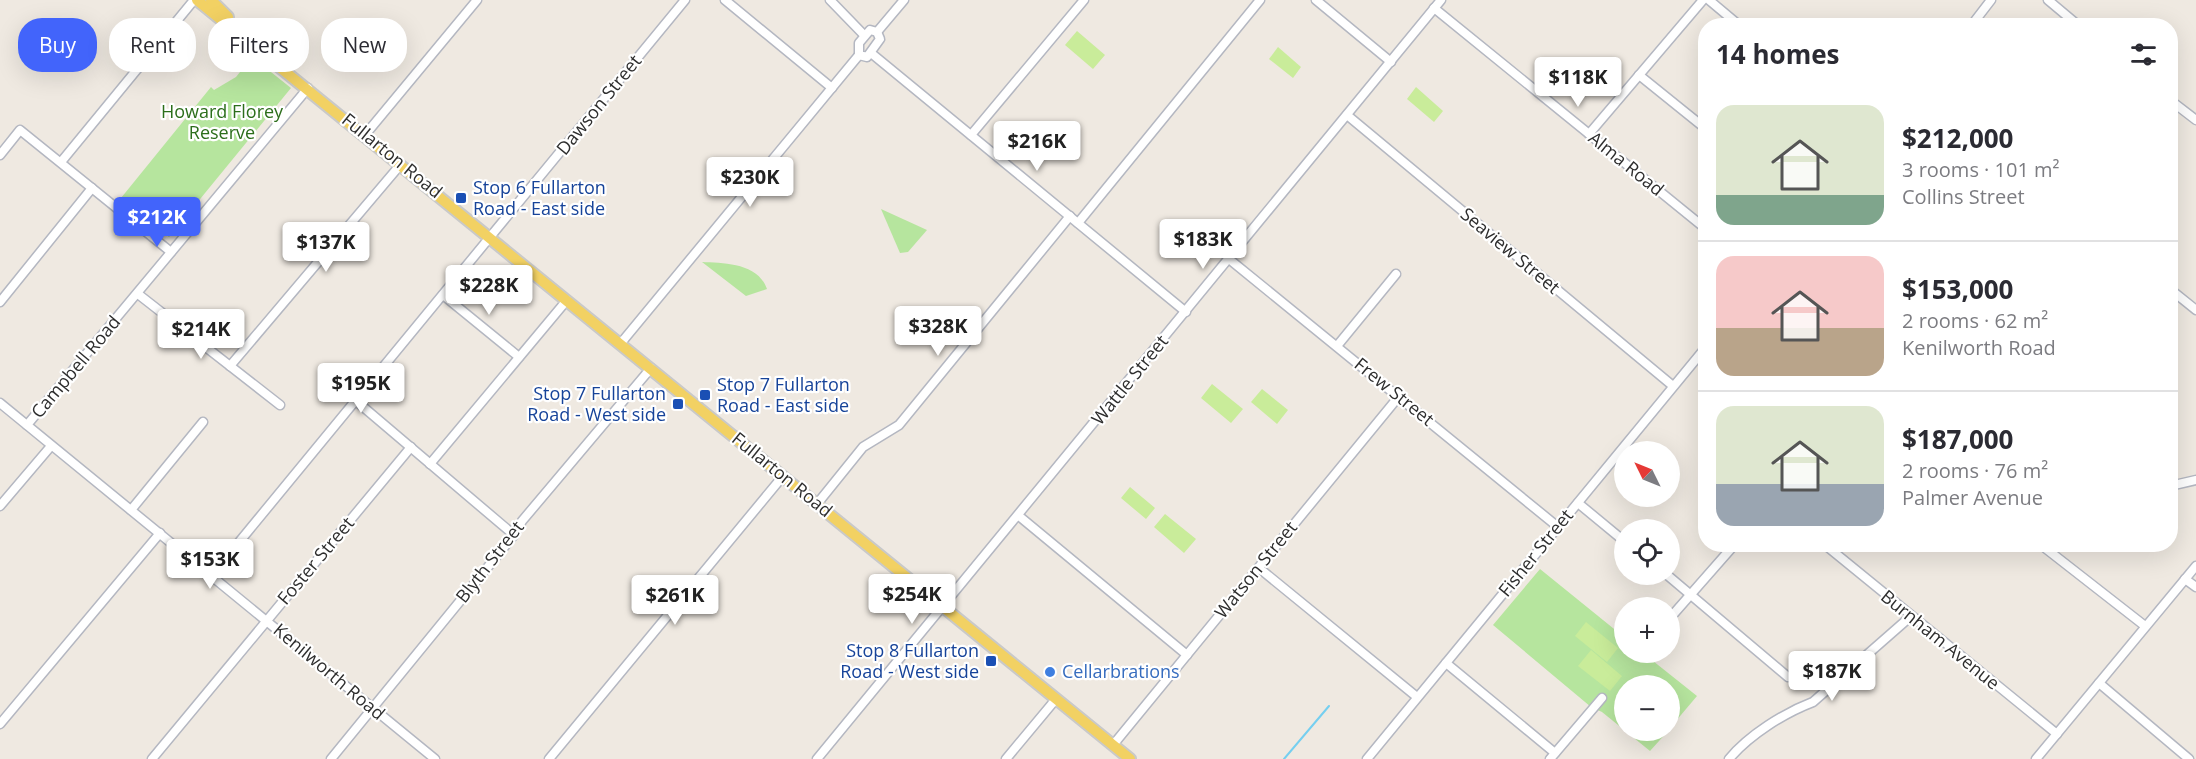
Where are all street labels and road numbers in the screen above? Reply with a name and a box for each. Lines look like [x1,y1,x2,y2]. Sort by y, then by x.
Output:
street label: Dawson Street [550,49,646,159]
street label: Fullarton Road [337,107,448,203]
street label: Alma Road [1584,126,1669,201]
street label: Seaview Street [1456,202,1565,299]
street label: Campbell Road [25,310,125,423]
street label: Wattle Street [1086,329,1173,429]
street label: Frew Street [1350,352,1439,431]
street label: Fullarton Road [727,426,838,522]
street label: Fisher Street [1493,504,1578,601]
street label: Foster Street [271,511,359,609]
street label: Blyth Street [450,516,529,607]
street label: Watson Street [1209,516,1302,623]
street label: Burnham Avenue [1876,584,2005,695]
street label: Kenilworth Road [269,618,390,725]

